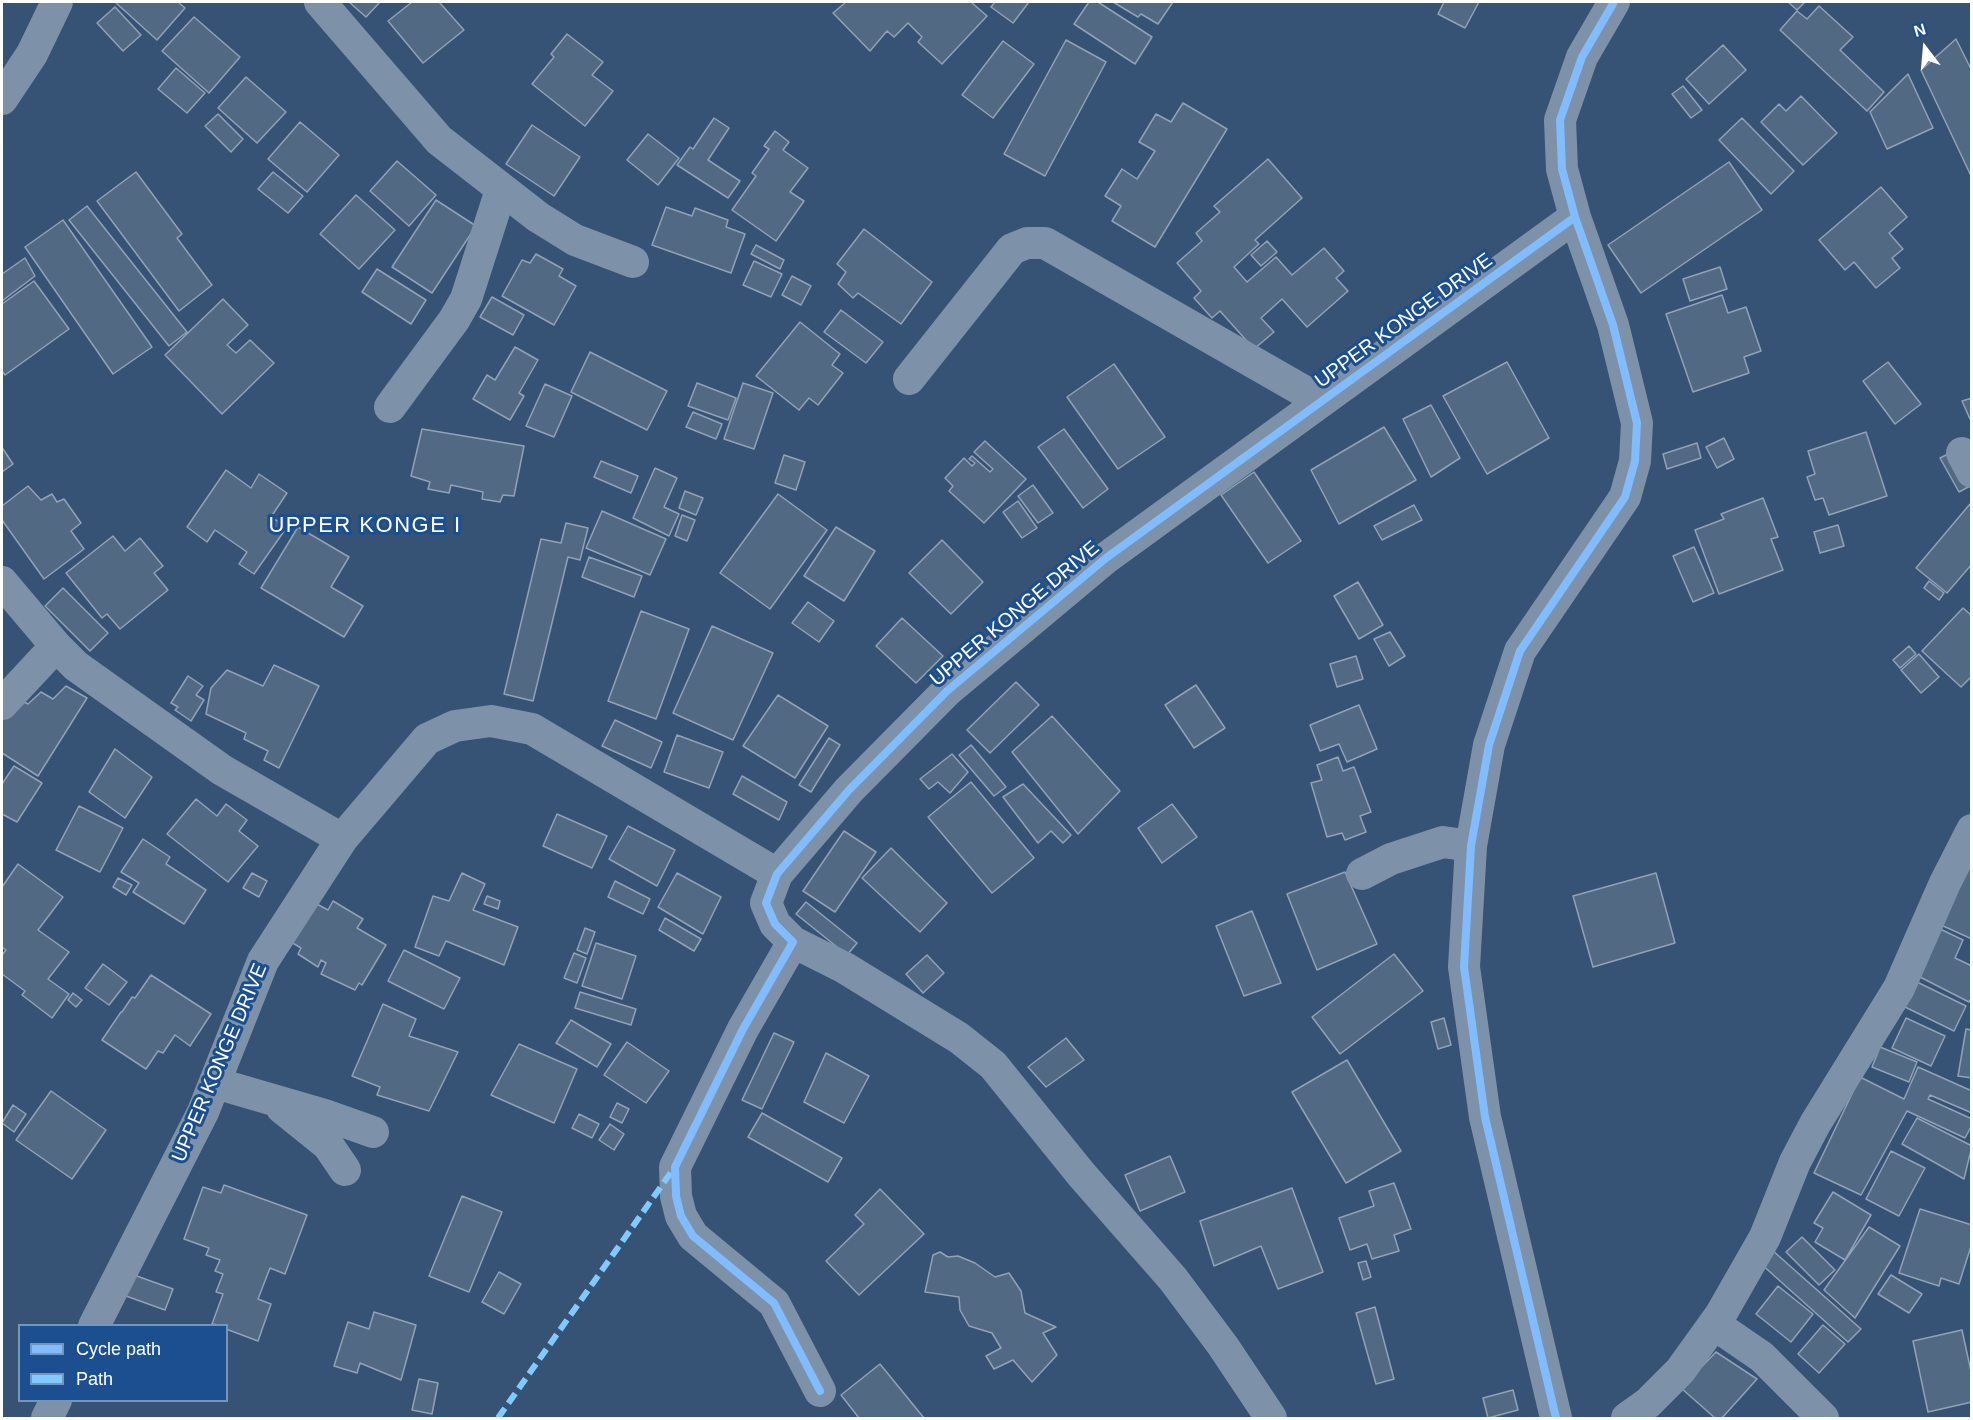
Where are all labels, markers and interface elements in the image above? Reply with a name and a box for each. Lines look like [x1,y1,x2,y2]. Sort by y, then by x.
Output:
north arrow [1895,18,1955,78]
text: N [1912,20,1928,40]
street label: UPPER KONGE DRIVE [1311,249,1497,393]
district label: UPPER KONGE I [268,513,462,539]
street label: UPPER KONGE DRIVE [926,536,1104,692]
street label: UPPER KONGE DRIVE [167,960,273,1166]
legend [18,1324,228,1402]
text: Cycle path [76,1339,161,1359]
text: Path [76,1369,113,1389]

